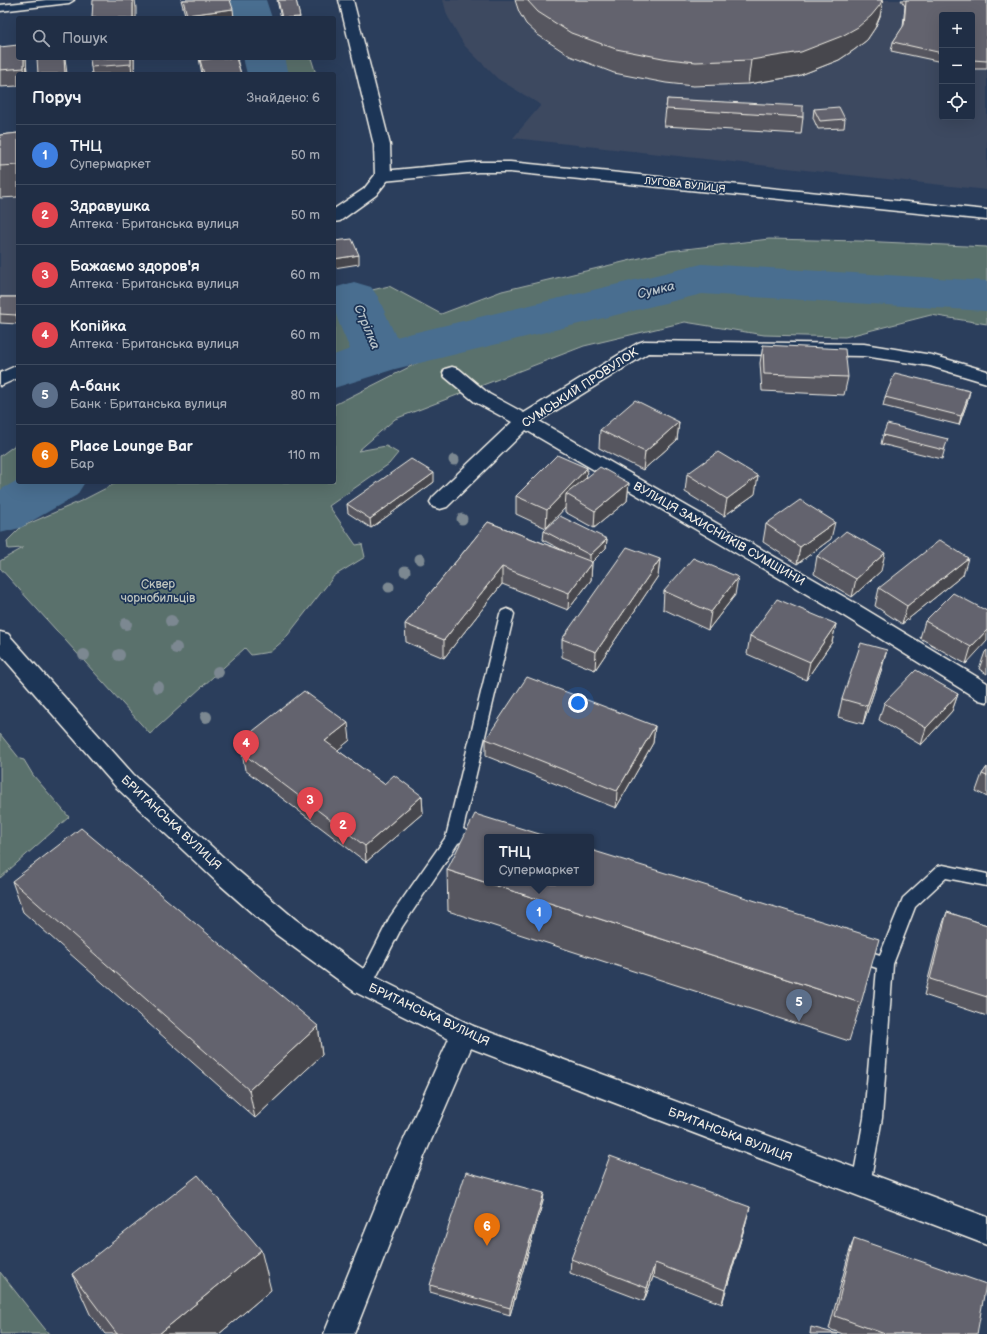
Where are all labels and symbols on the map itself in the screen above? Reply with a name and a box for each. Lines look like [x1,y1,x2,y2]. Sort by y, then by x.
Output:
street label: ЛУГОВА ВУЛИЦЯ [643,175,726,195]
water label: Сумка [636,278,677,302]
water label: Стрілка [350,302,384,352]
street label: СУМСЬКИЙ ПРОВУЛОК [519,345,641,431]
street label: ВУЛИЦЯ ЗАХИСНИКІВ СУМЩИНИ [631,479,807,589]
park label: Сквер чорнобильців [121,577,196,606]
your location [568,693,588,713]
pin: 4 [233,730,259,763]
street label: БРИТАНСЬКА ВУЛИЦЯ [118,773,224,873]
pin: 3 [297,787,323,820]
pin: 2 [330,812,356,845]
pin: 1 [526,899,552,932]
street label: БРИТАНСЬКА ВУЛИЦЯ [366,980,492,1050]
pin: 5 [786,989,812,1022]
street label: БРИТАНСЬКА ВУЛИЦЯ [666,1104,794,1166]
pin: 6 [474,1213,500,1246]

